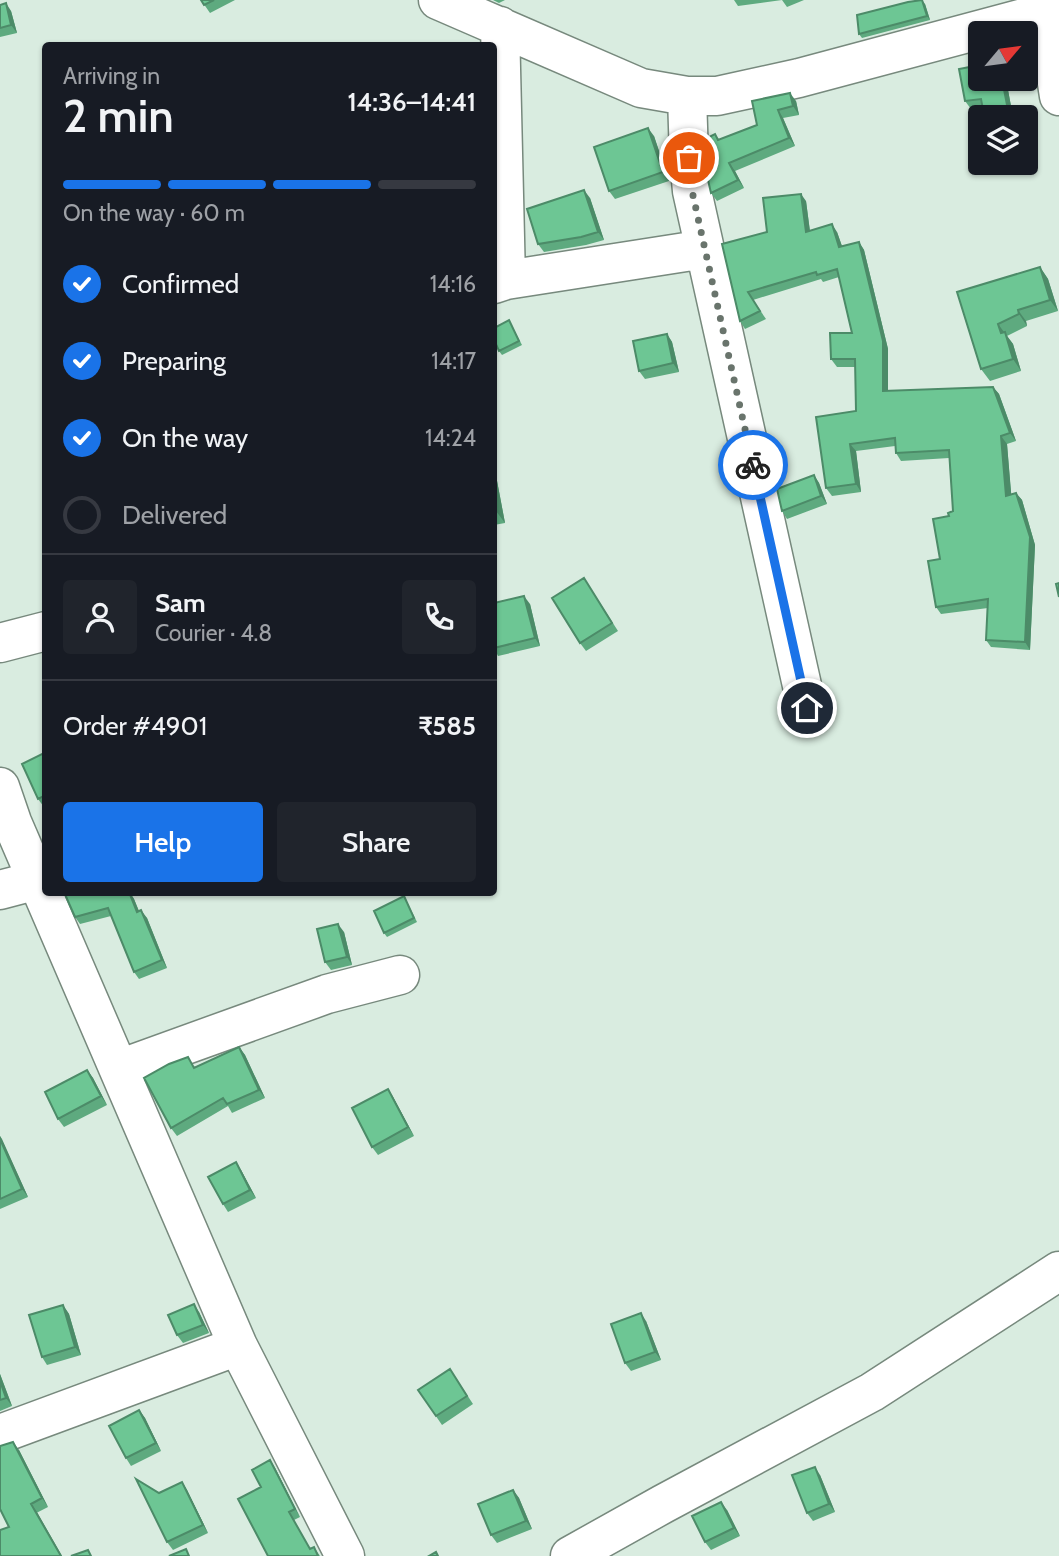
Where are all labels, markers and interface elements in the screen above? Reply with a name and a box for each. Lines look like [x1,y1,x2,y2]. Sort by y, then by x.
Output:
north arrow [968,21,1038,91]
map controls [968,21,1038,175]
text: Arriving in [63,62,160,90]
text: 14:36–14:41 [347,86,476,118]
text: 2 min [63,88,174,144]
button: layers [968,105,1038,175]
pin [659,128,719,188]
icon: bag [670,139,708,177]
text: On the way · 60 m [63,199,245,227]
icon: check [63,265,101,303]
text: Confirmed [122,268,239,300]
text: 14:16 [430,270,476,298]
icon: check [63,342,101,380]
text: Preparing [122,345,226,377]
text: 14:17 [431,347,476,375]
icon: check [63,419,101,457]
text: On the way [122,422,248,454]
text: 14:24 [425,424,476,452]
courier [718,430,788,500]
icon: bike [734,446,772,484]
text: Delivered [122,499,227,531]
button: person [63,580,137,654]
button: phone [402,580,476,654]
text: Sam [155,587,206,619]
text: Courier · 4.8 [155,619,272,647]
pin [777,678,837,738]
icon: home [788,689,826,727]
text: Order #4901 [63,710,207,742]
text: ₹585 [418,710,476,742]
button: Help [63,802,263,882]
button: Share [277,802,476,882]

